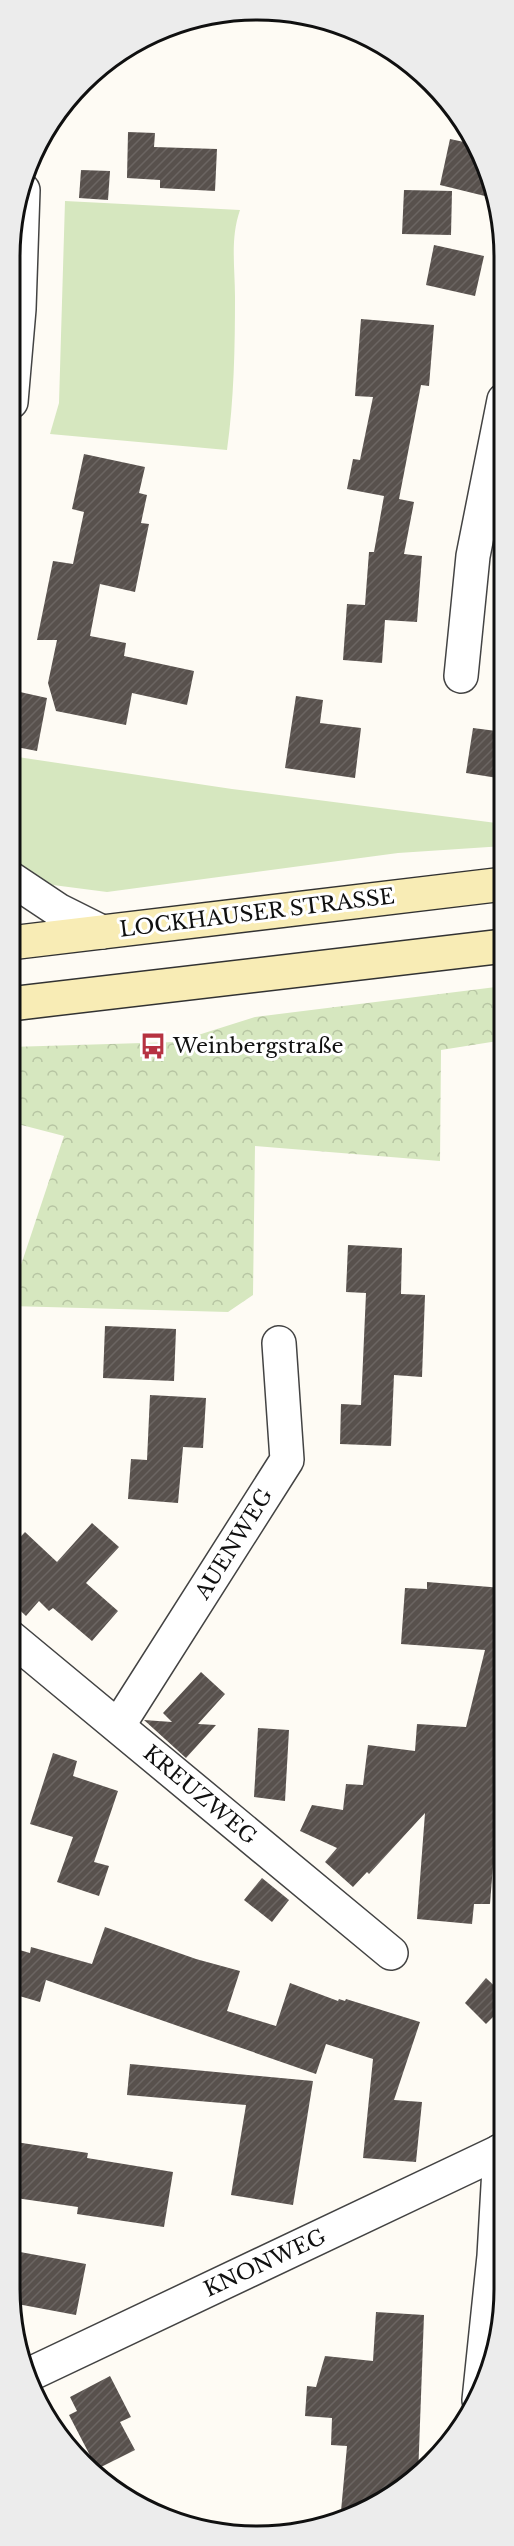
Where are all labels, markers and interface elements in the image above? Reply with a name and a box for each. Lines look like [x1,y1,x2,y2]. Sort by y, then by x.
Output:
street label: LOCKHAUSER STRASSE [118,883,396,943]
bus stop icon: Weinbergstraße [138,1031,168,1061]
place label: Weinbergstraße [172,1033,344,1059]
street label: AUENWEG [189,1484,278,1605]
street label: KREUZWEG [138,1740,262,1850]
street label: KNONWEG [200,2223,330,2303]

